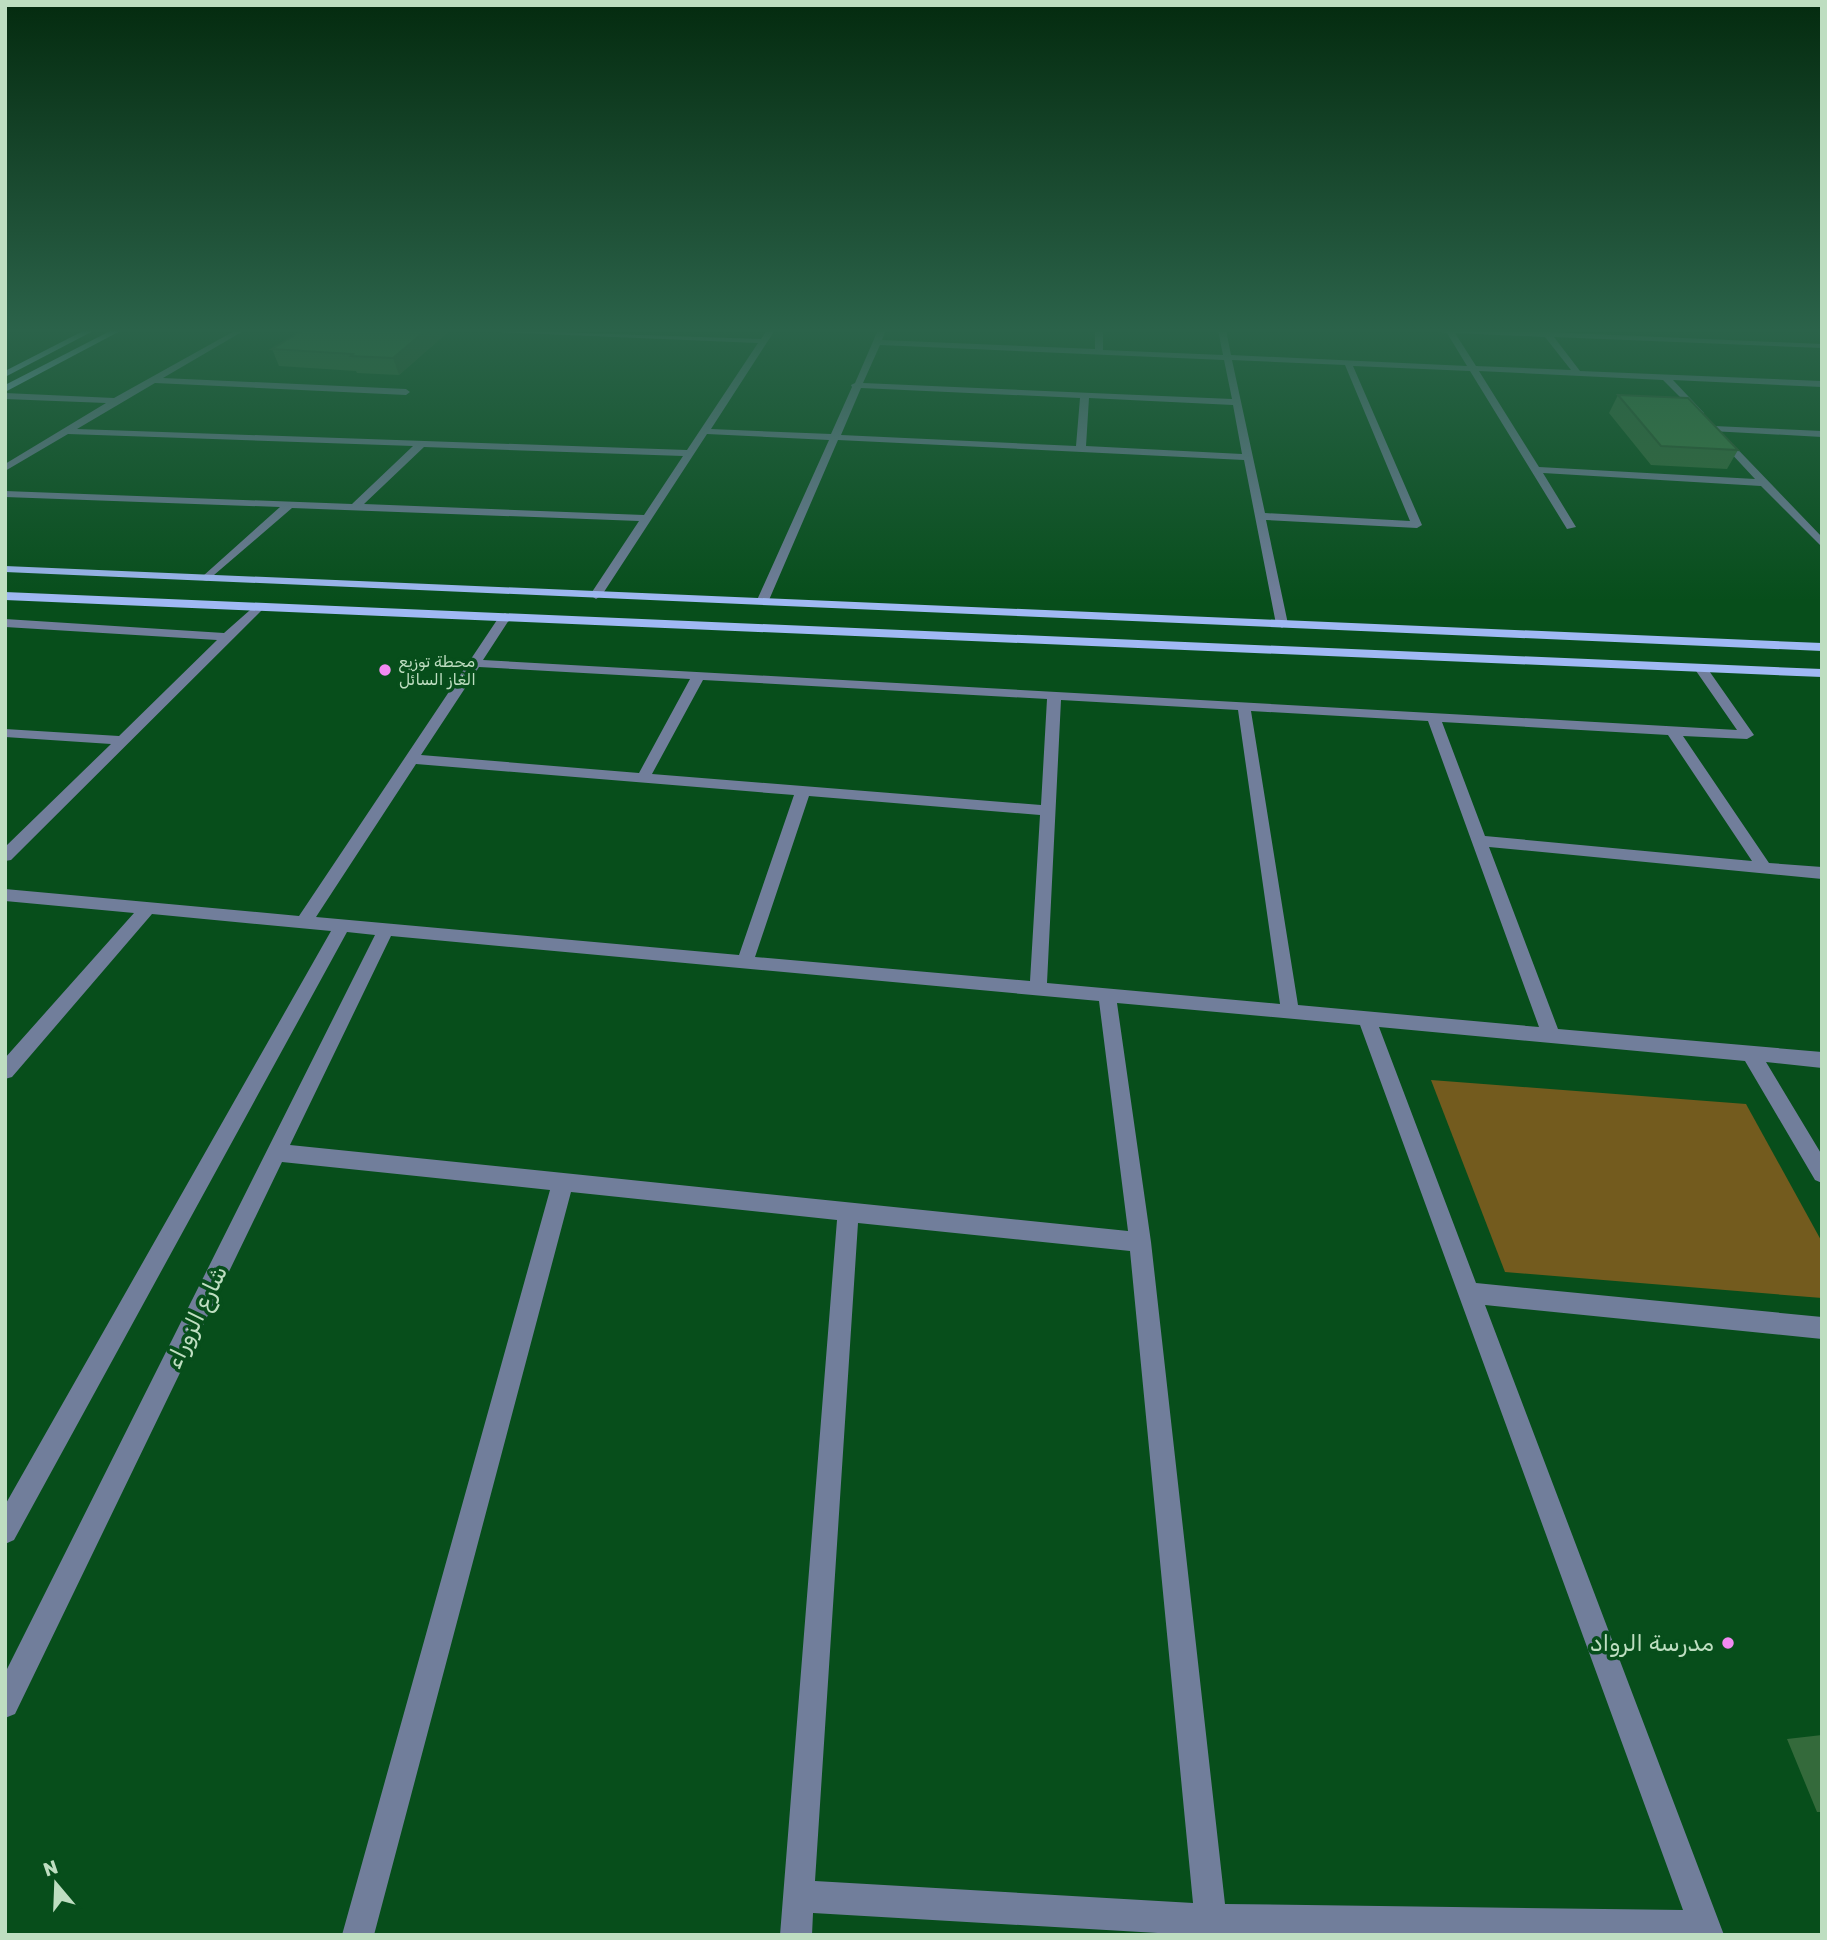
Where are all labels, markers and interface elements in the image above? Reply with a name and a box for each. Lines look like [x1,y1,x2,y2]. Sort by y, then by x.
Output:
place label: محطة توزيع الغاز السائل [399,652,476,690]
marker: محطة توزيع الغاز السائل [377,662,393,678]
street label: شارع الزوراء [159,1261,235,1374]
place label: مدرسة الرواد [1590,1629,1714,1657]
marker: مدرسة الرواد [1720,1635,1736,1651]
north arrow [21,1849,91,1919]
text: N [40,1855,61,1881]

